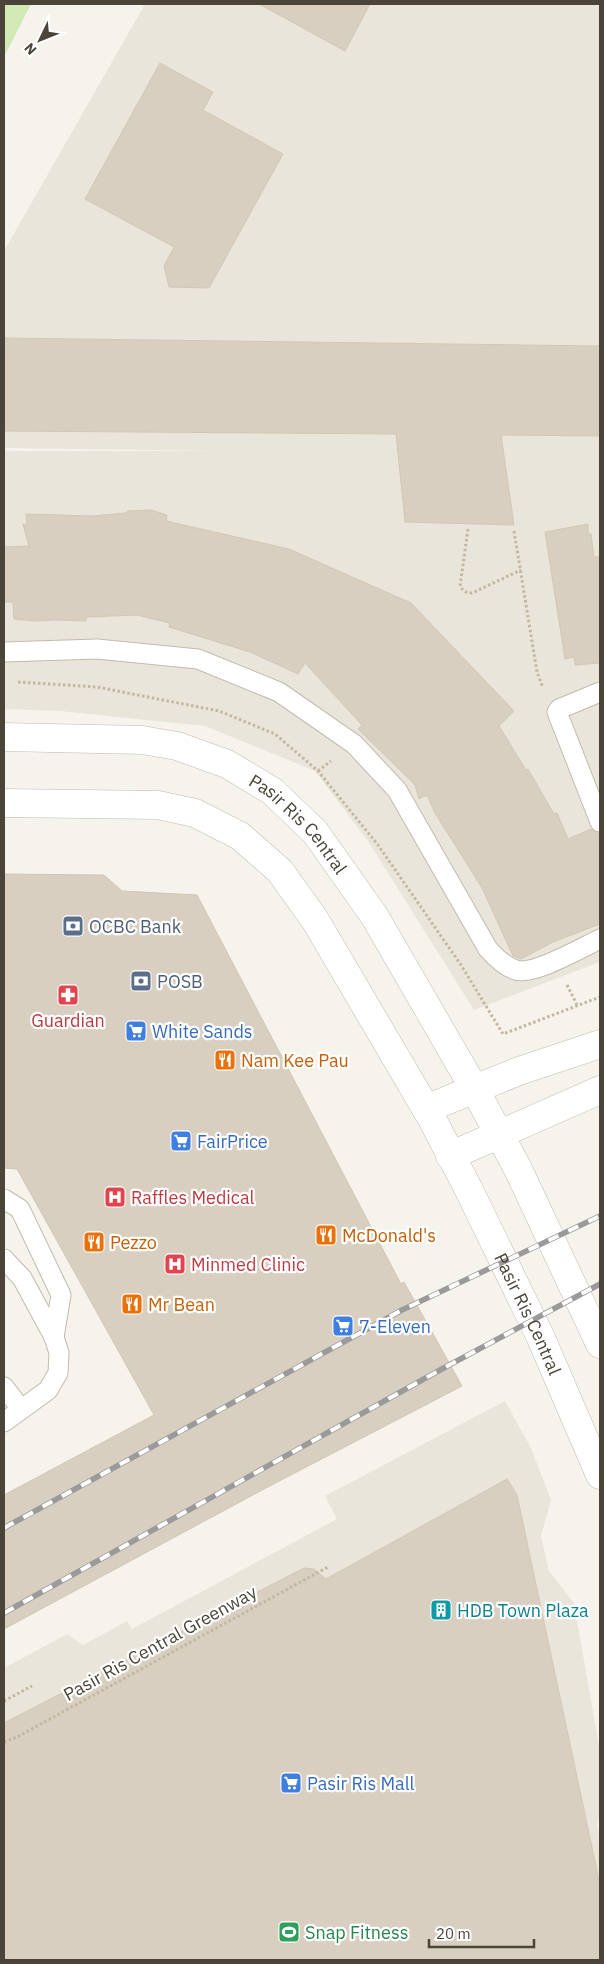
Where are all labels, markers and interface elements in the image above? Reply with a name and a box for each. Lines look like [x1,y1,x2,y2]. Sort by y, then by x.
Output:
north arrow [15,15,65,65]
text: N [20,39,41,59]
street label: Pasir Ris Central [245,769,352,878]
bank icon: OCBC Bank [61,914,85,938]
place label: OCBC Bank [89,915,182,938]
bank icon: POSB [129,969,153,993]
place label: POSB [157,970,203,993]
pharmacy icon: Guardian [56,983,80,1007]
place label: Guardian [31,1009,105,1032]
supermarket icon: White Sands [124,1019,148,1043]
place label: White Sands [152,1020,253,1043]
restaurant icon: Nam Kee Pau [213,1048,237,1072]
place label: Nam Kee Pau [241,1049,349,1072]
supermarket icon: FairPrice [169,1129,193,1153]
place label: FairPrice [197,1130,268,1153]
hospital icon: Raffles Medical [103,1185,127,1209]
place label: Raffles Medical [131,1186,255,1209]
restaurant icon: McDonald's [314,1223,338,1247]
place label: McDonald's [342,1224,436,1247]
restaurant icon: Pezzo [82,1230,106,1254]
place label: Pezzo [110,1231,157,1254]
street label: Pasir Ris Central [490,1249,567,1378]
hospital icon: Minmed Clinic [163,1252,187,1276]
place label: Minmed Clinic [191,1253,305,1276]
restaurant icon: Mr Bean [120,1292,144,1316]
place label: Mr Bean [148,1293,215,1316]
supermarket icon: 7-Eleven [331,1314,355,1338]
place label: 7-Eleven [359,1315,431,1338]
street label: Pasir Ris Central Greenway [59,1580,261,1706]
building icon: HDB Town Plaza [429,1598,453,1622]
place label: HDB Town Plaza [457,1599,589,1622]
supermarket icon: Pasir Ris Mall [279,1771,303,1795]
place label: Pasir Ris Mall [307,1772,415,1795]
scale bar [429,1916,534,1948]
sports icon: Snap Fitness [277,1920,301,1944]
place label: Snap Fitness [305,1921,408,1944]
text: 20 m [436,1924,471,1943]

